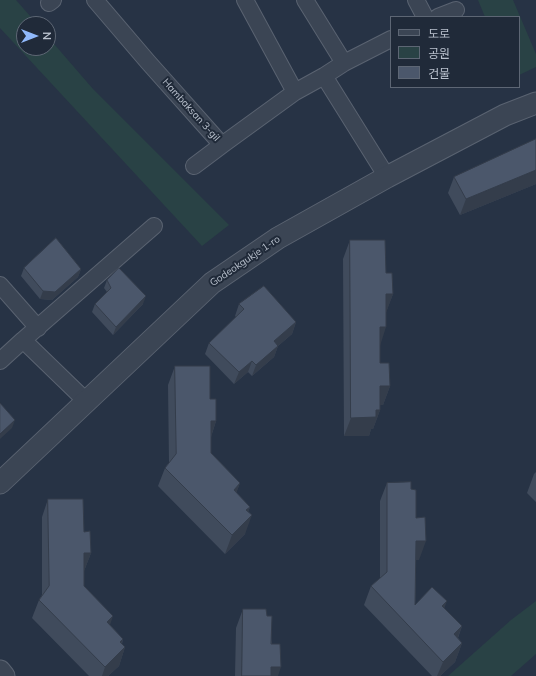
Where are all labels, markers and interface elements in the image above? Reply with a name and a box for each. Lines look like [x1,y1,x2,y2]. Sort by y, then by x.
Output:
north arrow [16,16,56,56]
legend [390,16,520,88]
text: 도로 [428,26,450,41]
text: N [40,32,54,40]
text: 공원 [428,46,450,61]
text: 건물 [428,66,450,81]
street label: Hambaksan 3-gil [160,76,222,144]
street label: Godeokgukje 1-ro [208,233,282,289]

